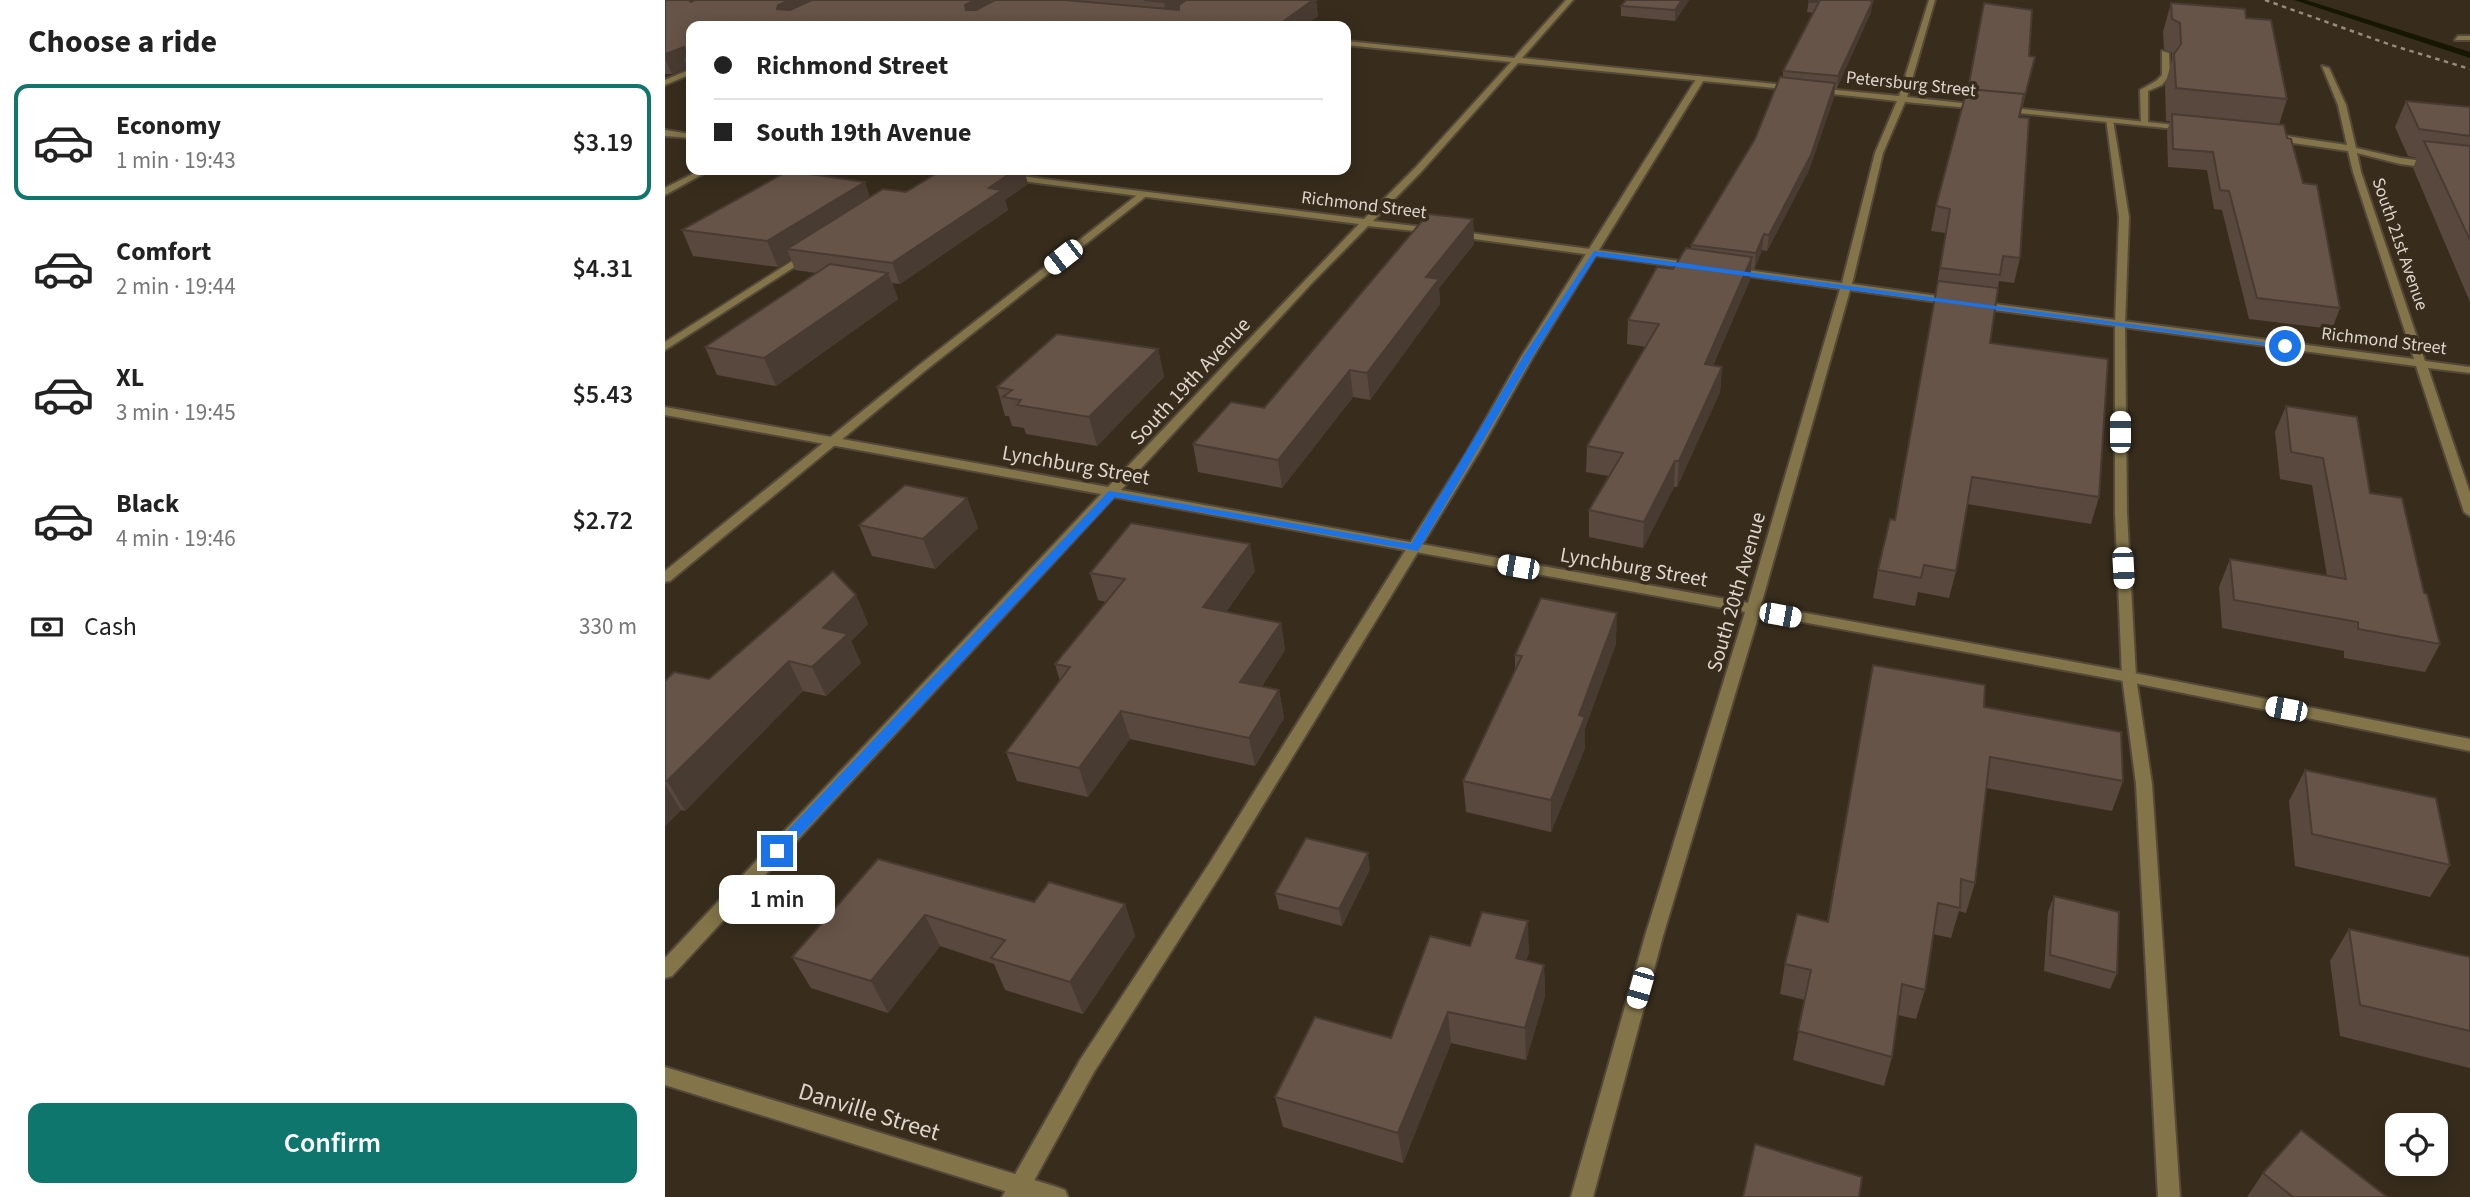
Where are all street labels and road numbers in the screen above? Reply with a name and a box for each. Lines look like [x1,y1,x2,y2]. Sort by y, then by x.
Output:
street label: Petersburg Street [1845,65,1977,103]
street label: South 21st Avenue [2366,174,2434,314]
street label: Richmond Street [1300,185,1428,225]
street label: South 19th Avenue [1123,310,1257,452]
street label: Richmond Street [2320,321,2448,361]
street label: Lynchburg Street [1000,437,1152,493]
street label: South 20th Avenue [1699,509,1773,675]
street label: Lynchburg Street [1558,539,1710,595]
street label: Danville Street [794,1074,944,1150]

